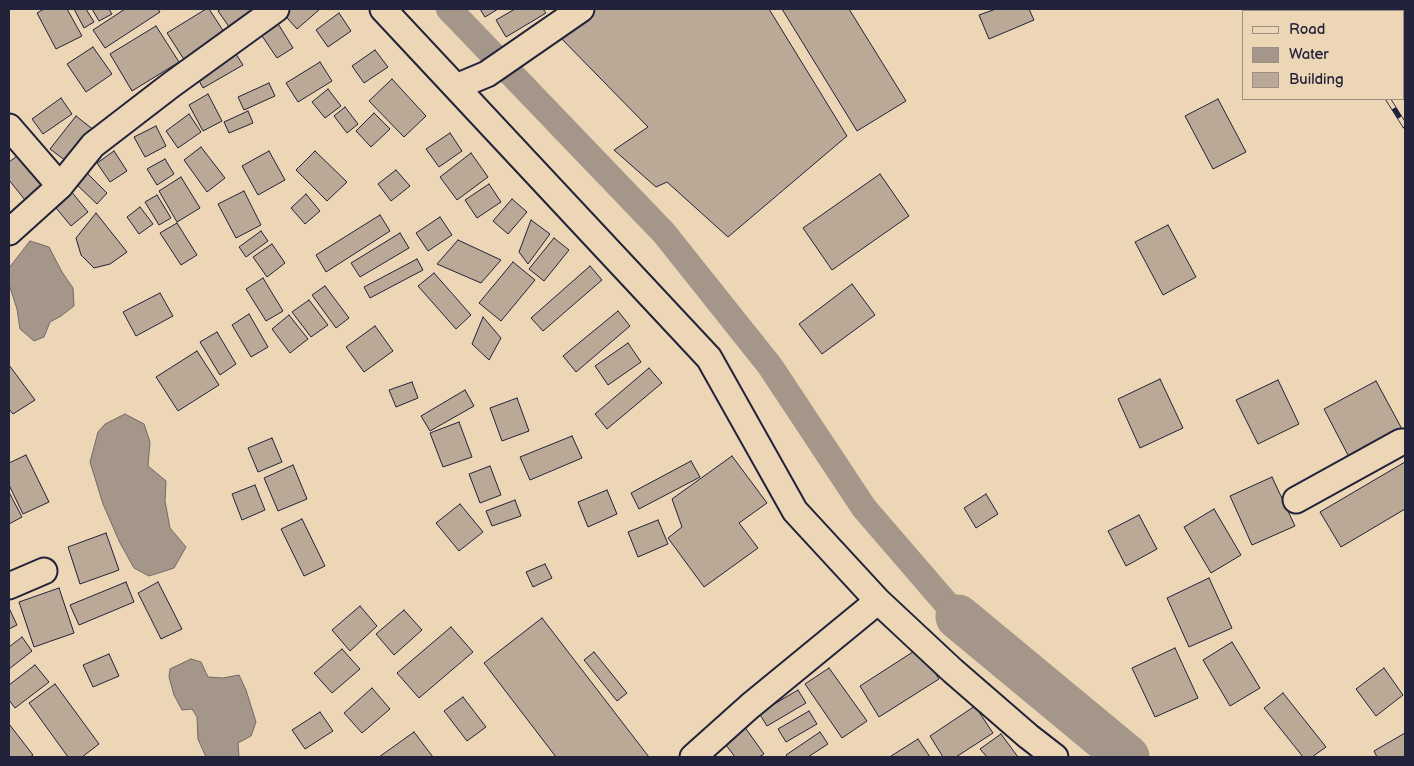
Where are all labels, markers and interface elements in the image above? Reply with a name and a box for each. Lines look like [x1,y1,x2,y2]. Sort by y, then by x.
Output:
legend [1242,10,1404,100]
text: Road [1289,20,1325,39]
text: Water [1289,45,1329,64]
text: Building [1289,70,1344,89]

